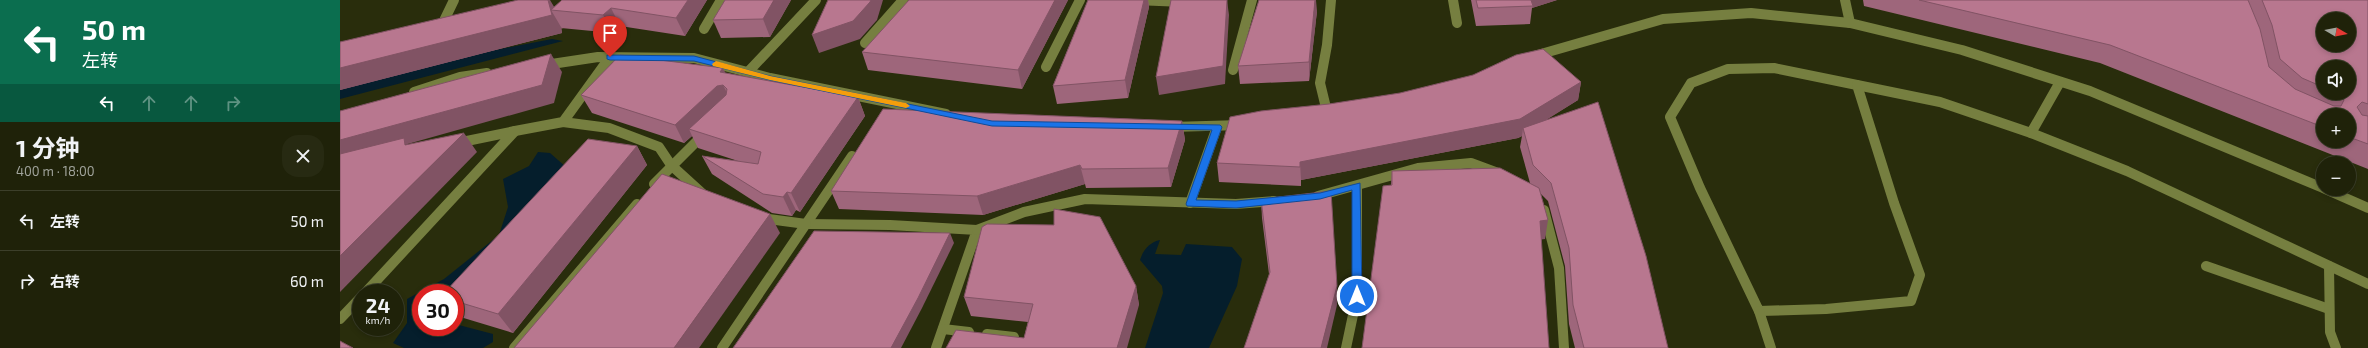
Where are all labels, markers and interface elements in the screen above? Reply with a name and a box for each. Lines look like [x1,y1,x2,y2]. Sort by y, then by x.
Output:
text: 50 m [82,12,146,46]
north arrow [2316,12,2356,52]
map controls [2316,12,2356,196]
icon: left [16,16,68,68]
pin [593,16,627,57]
icon: arrive [599,22,621,44]
text: 左转 [82,49,118,71]
button: sound [2316,60,2356,100]
icon: left [96,92,118,114]
icon: ahead [138,92,160,114]
icon: ahead [180,92,202,114]
icon: right [222,92,244,114]
button: + [2316,108,2356,148]
text: 1 分钟 [16,133,80,162]
button: close [282,135,324,177]
button: − [2316,156,2356,196]
text: 400 m · 18:00 [16,163,95,179]
icon: left [16,210,38,232]
text: 左转 [50,212,80,230]
text: 50 m [290,212,324,230]
icon: right [16,270,38,292]
text: 右转 [50,272,80,290]
text: 60 m [290,272,324,290]
position arrow [1336,275,1378,317]
speed limit sign: 30 [412,284,464,336]
text: 24 [366,293,390,317]
text: km/h [366,314,390,326]

